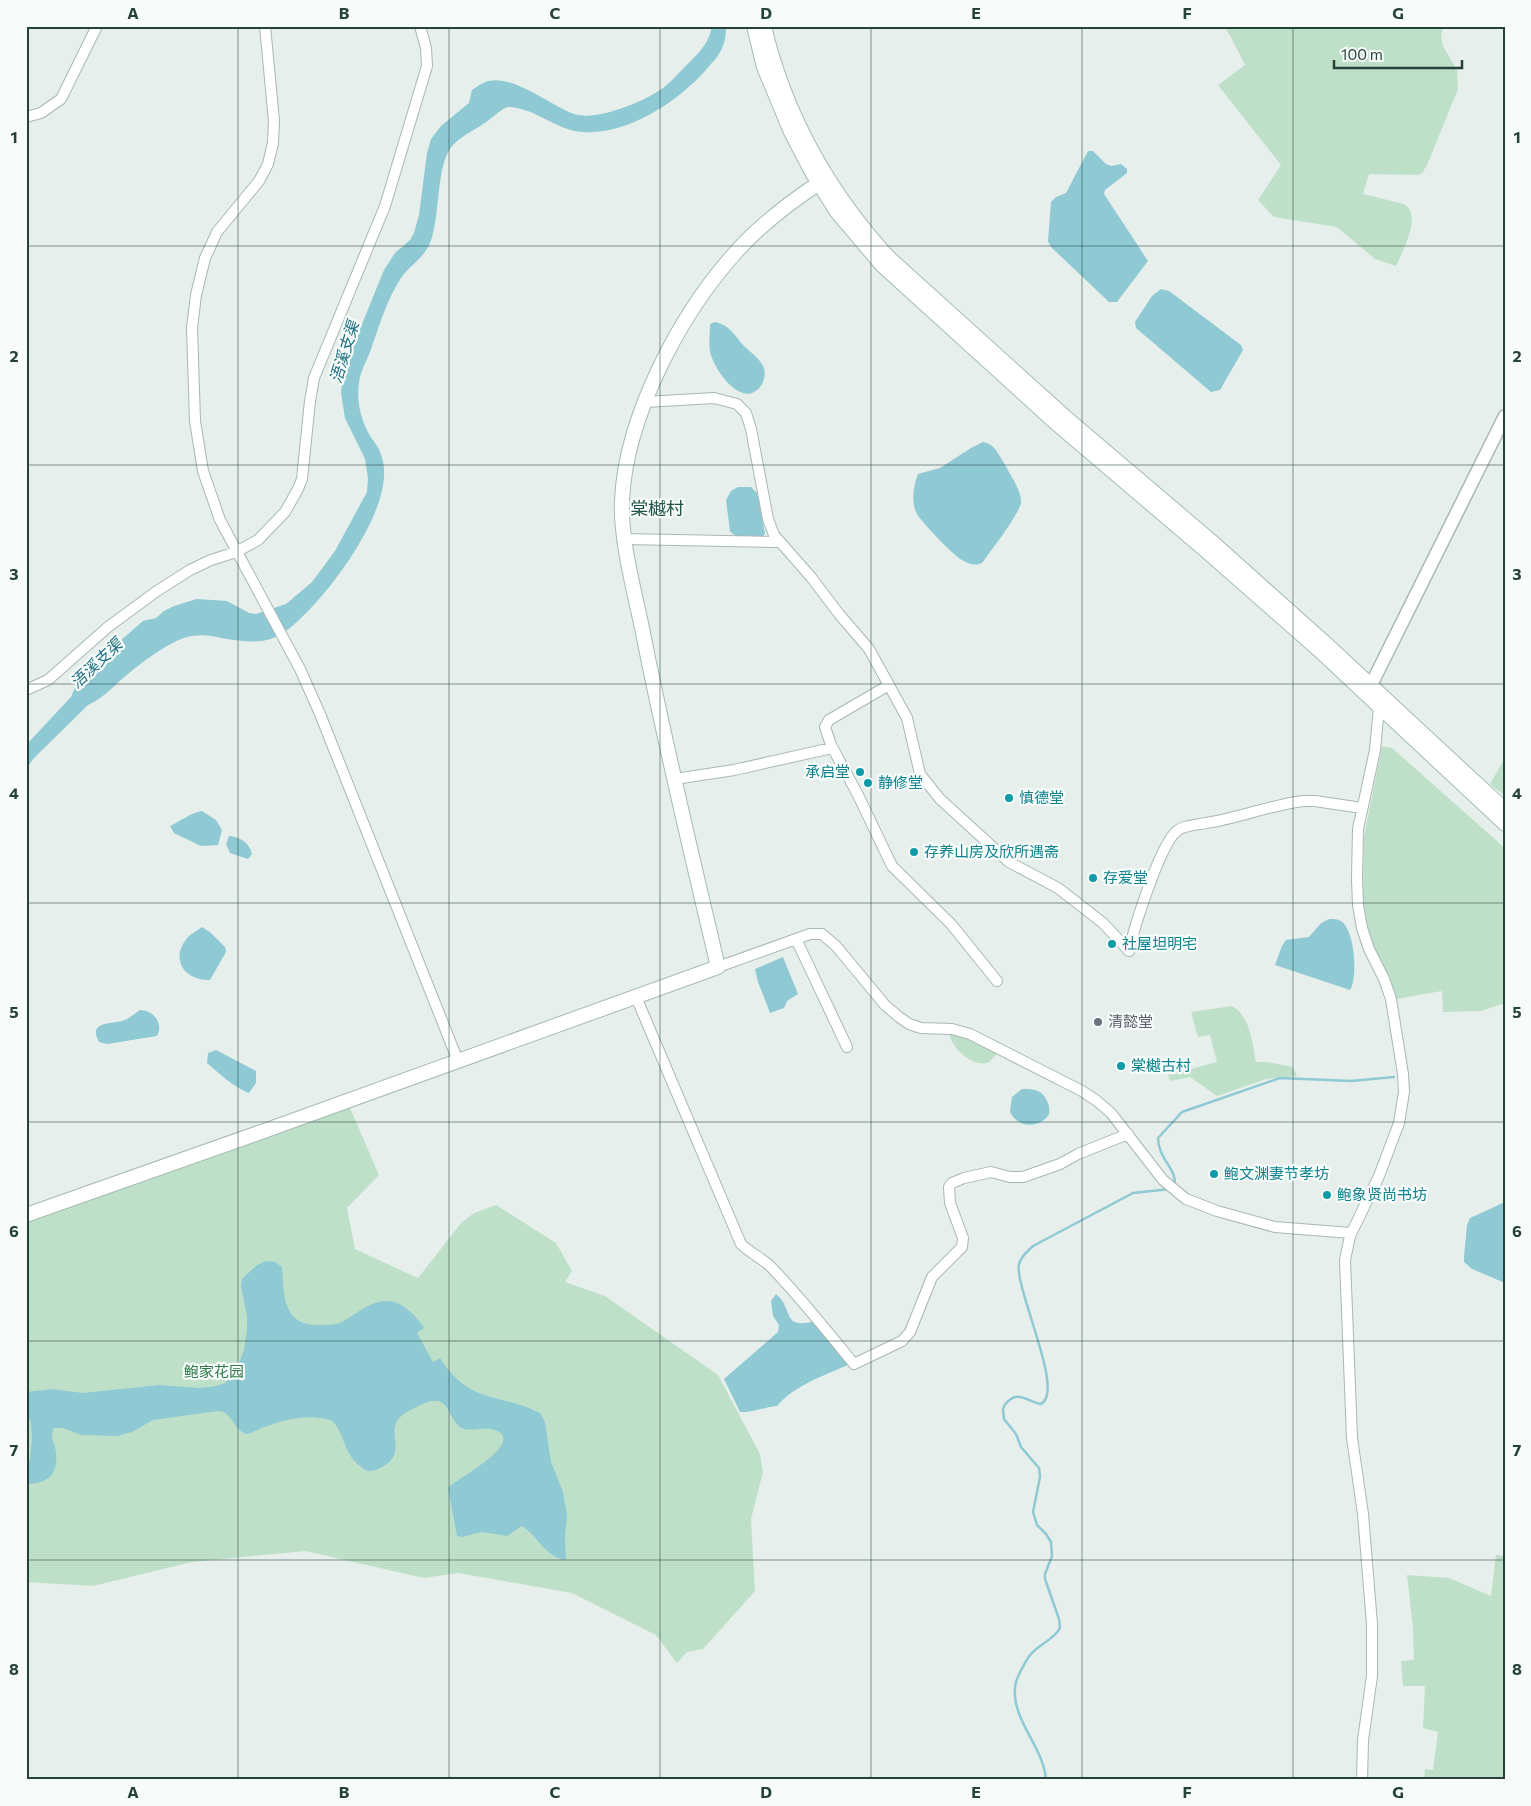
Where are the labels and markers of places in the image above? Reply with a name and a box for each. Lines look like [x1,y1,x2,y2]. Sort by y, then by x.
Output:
place label: 承启堂 [805,762,850,780]
marker: 承启堂 [854,766,866,778]
place label: 静修堂 [878,773,923,791]
marker: 静修堂 [862,777,874,789]
place label: 慎德堂 [1019,788,1064,806]
marker: 慎德堂 [1003,792,1015,804]
place label: 存养山房及欣所遇斋 [924,842,1059,860]
marker: 存养山房及欣所遇斋 [908,846,920,858]
place label: 存爱堂 [1103,868,1148,886]
marker: 存爱堂 [1087,872,1099,884]
place label: 社屋坦明宅 [1122,934,1197,952]
marker: 社屋坦明宅 [1106,938,1118,950]
place label: 清懿堂 [1108,1012,1153,1030]
marker: 清懿堂 [1092,1016,1104,1028]
place label: 棠樾古村 [1131,1056,1191,1074]
marker: 棠樾古村 [1115,1060,1127,1072]
place label: 鲍文渊妻节孝坊 [1224,1164,1329,1182]
marker: 鲍文渊妻节孝坊 [1208,1168,1220,1180]
place label: 鲍象贤尚书坊 [1337,1185,1427,1203]
marker: 鲍象贤尚书坊 [1321,1189,1333,1201]

